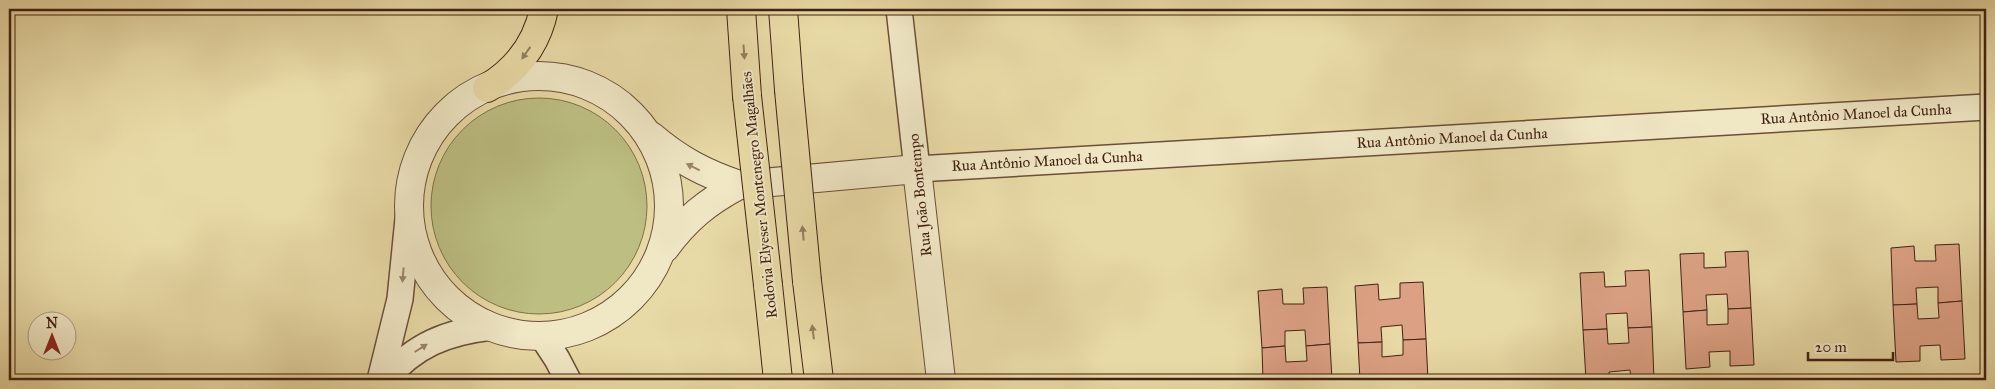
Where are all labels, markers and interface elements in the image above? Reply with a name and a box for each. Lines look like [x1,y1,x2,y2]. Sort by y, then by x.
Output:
one-way arrow [740,45,748,61]
one-way arrow [521,46,531,60]
street label: Rodovia Elyeser Montenegro Magalhães [737,71,781,319]
street label: Rua Antônio Manoel da Cunha [1760,100,1953,128]
street label: Rua Antônio Manoel da Cunha [1356,124,1549,152]
street label: Rua João Bontempo [905,132,936,257]
street label: Rua Antônio Manoel da Cunha [951,147,1144,175]
one-way arrow [686,163,701,171]
one-way arrow [799,224,807,240]
one-way arrow [398,267,406,283]
north arrow [28,312,78,362]
text: N [46,315,58,332]
one-way arrow [809,324,817,340]
scale bar [1808,329,1892,361]
text: 20 m [1815,338,1847,356]
one-way arrow [414,344,427,353]

